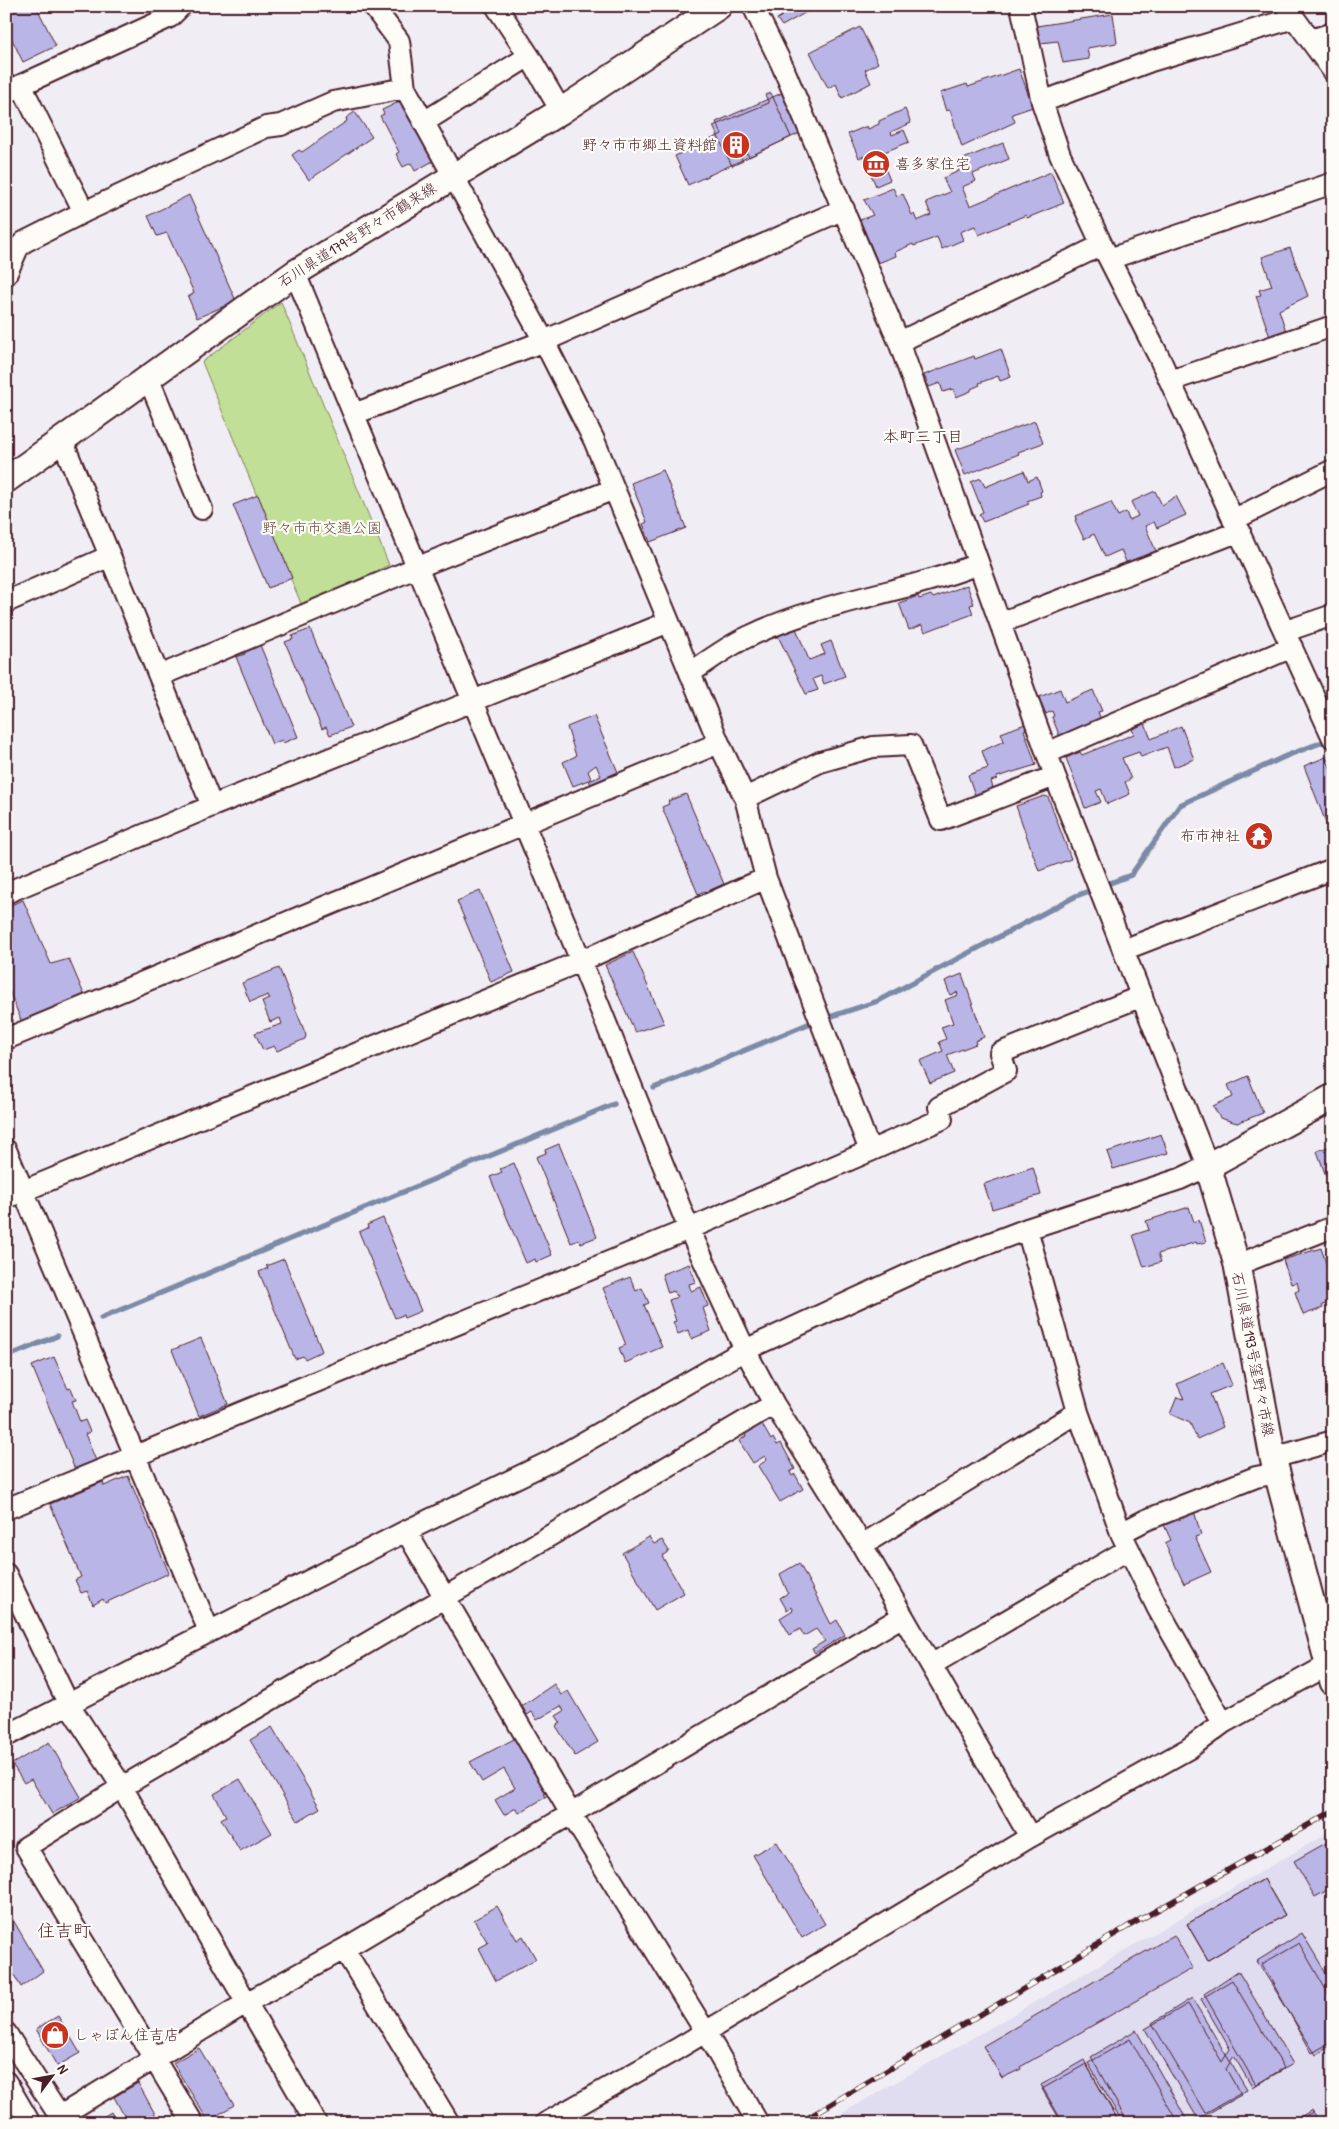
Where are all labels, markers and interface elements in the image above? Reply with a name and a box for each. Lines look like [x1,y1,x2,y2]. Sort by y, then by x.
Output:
building icon: 野々市市郷土資料館 [721,130,751,160]
place label: 野々市市郷土資料館 [582,134,717,155]
museum icon: 喜多家住宅 [861,149,891,179]
place label: 喜多家住宅 [895,153,970,174]
street label: 石川県道179号野々市鶴来線 [273,177,440,292]
district label: 本町三丁目 [883,425,963,447]
park label: 野々市市交通公園 [262,517,382,538]
temple icon: 布市神社 [1244,821,1274,851]
place label: 布市神社 [1180,825,1240,846]
street label: 石川県道193号窪野々市線 [1227,1270,1280,1438]
district label: 住吉町 [37,1918,91,1943]
shop icon: しゃぼん住吉店 [40,2020,70,2050]
place label: しゃぼん住吉店 [74,2024,179,2045]
north arrow [28,2052,78,2102]
text: N [53,2061,74,2078]

